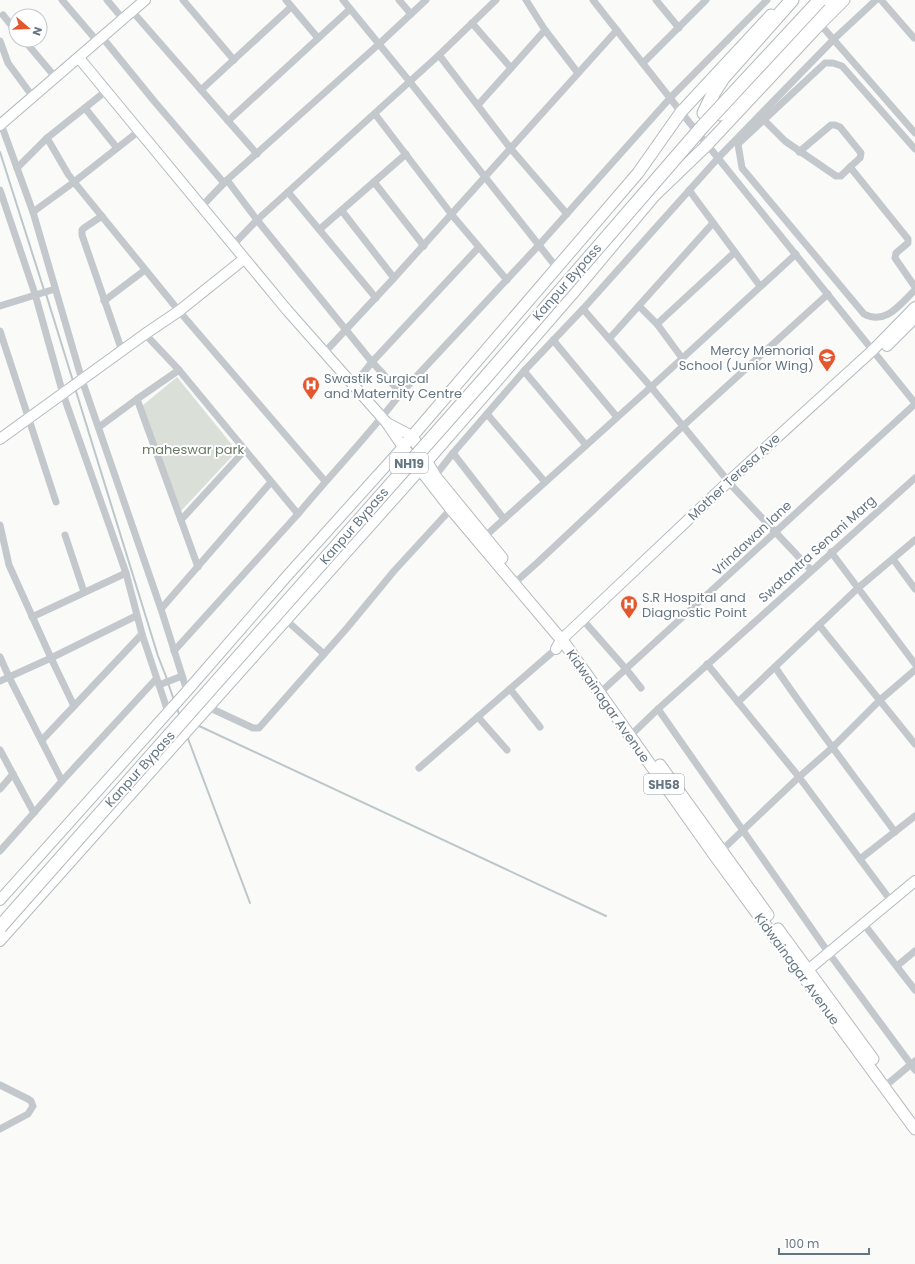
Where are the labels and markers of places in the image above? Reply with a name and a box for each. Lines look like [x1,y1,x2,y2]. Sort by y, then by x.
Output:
place label: Mercy Memorial School (Junior Wing) [679,341,814,375]
school or university icon: Mercy Memorial School (Junior Wing) [817,347,837,372]
place label: Swastik Surgical and Maternity Centre [324,369,462,403]
hospital icon: Swastik Surgical and Maternity Centre [301,375,321,400]
place label: S.R Hospital and Diagnostic Point [642,588,747,622]
hospital icon: S.R Hospital and Diagnostic Point [619,594,639,619]

